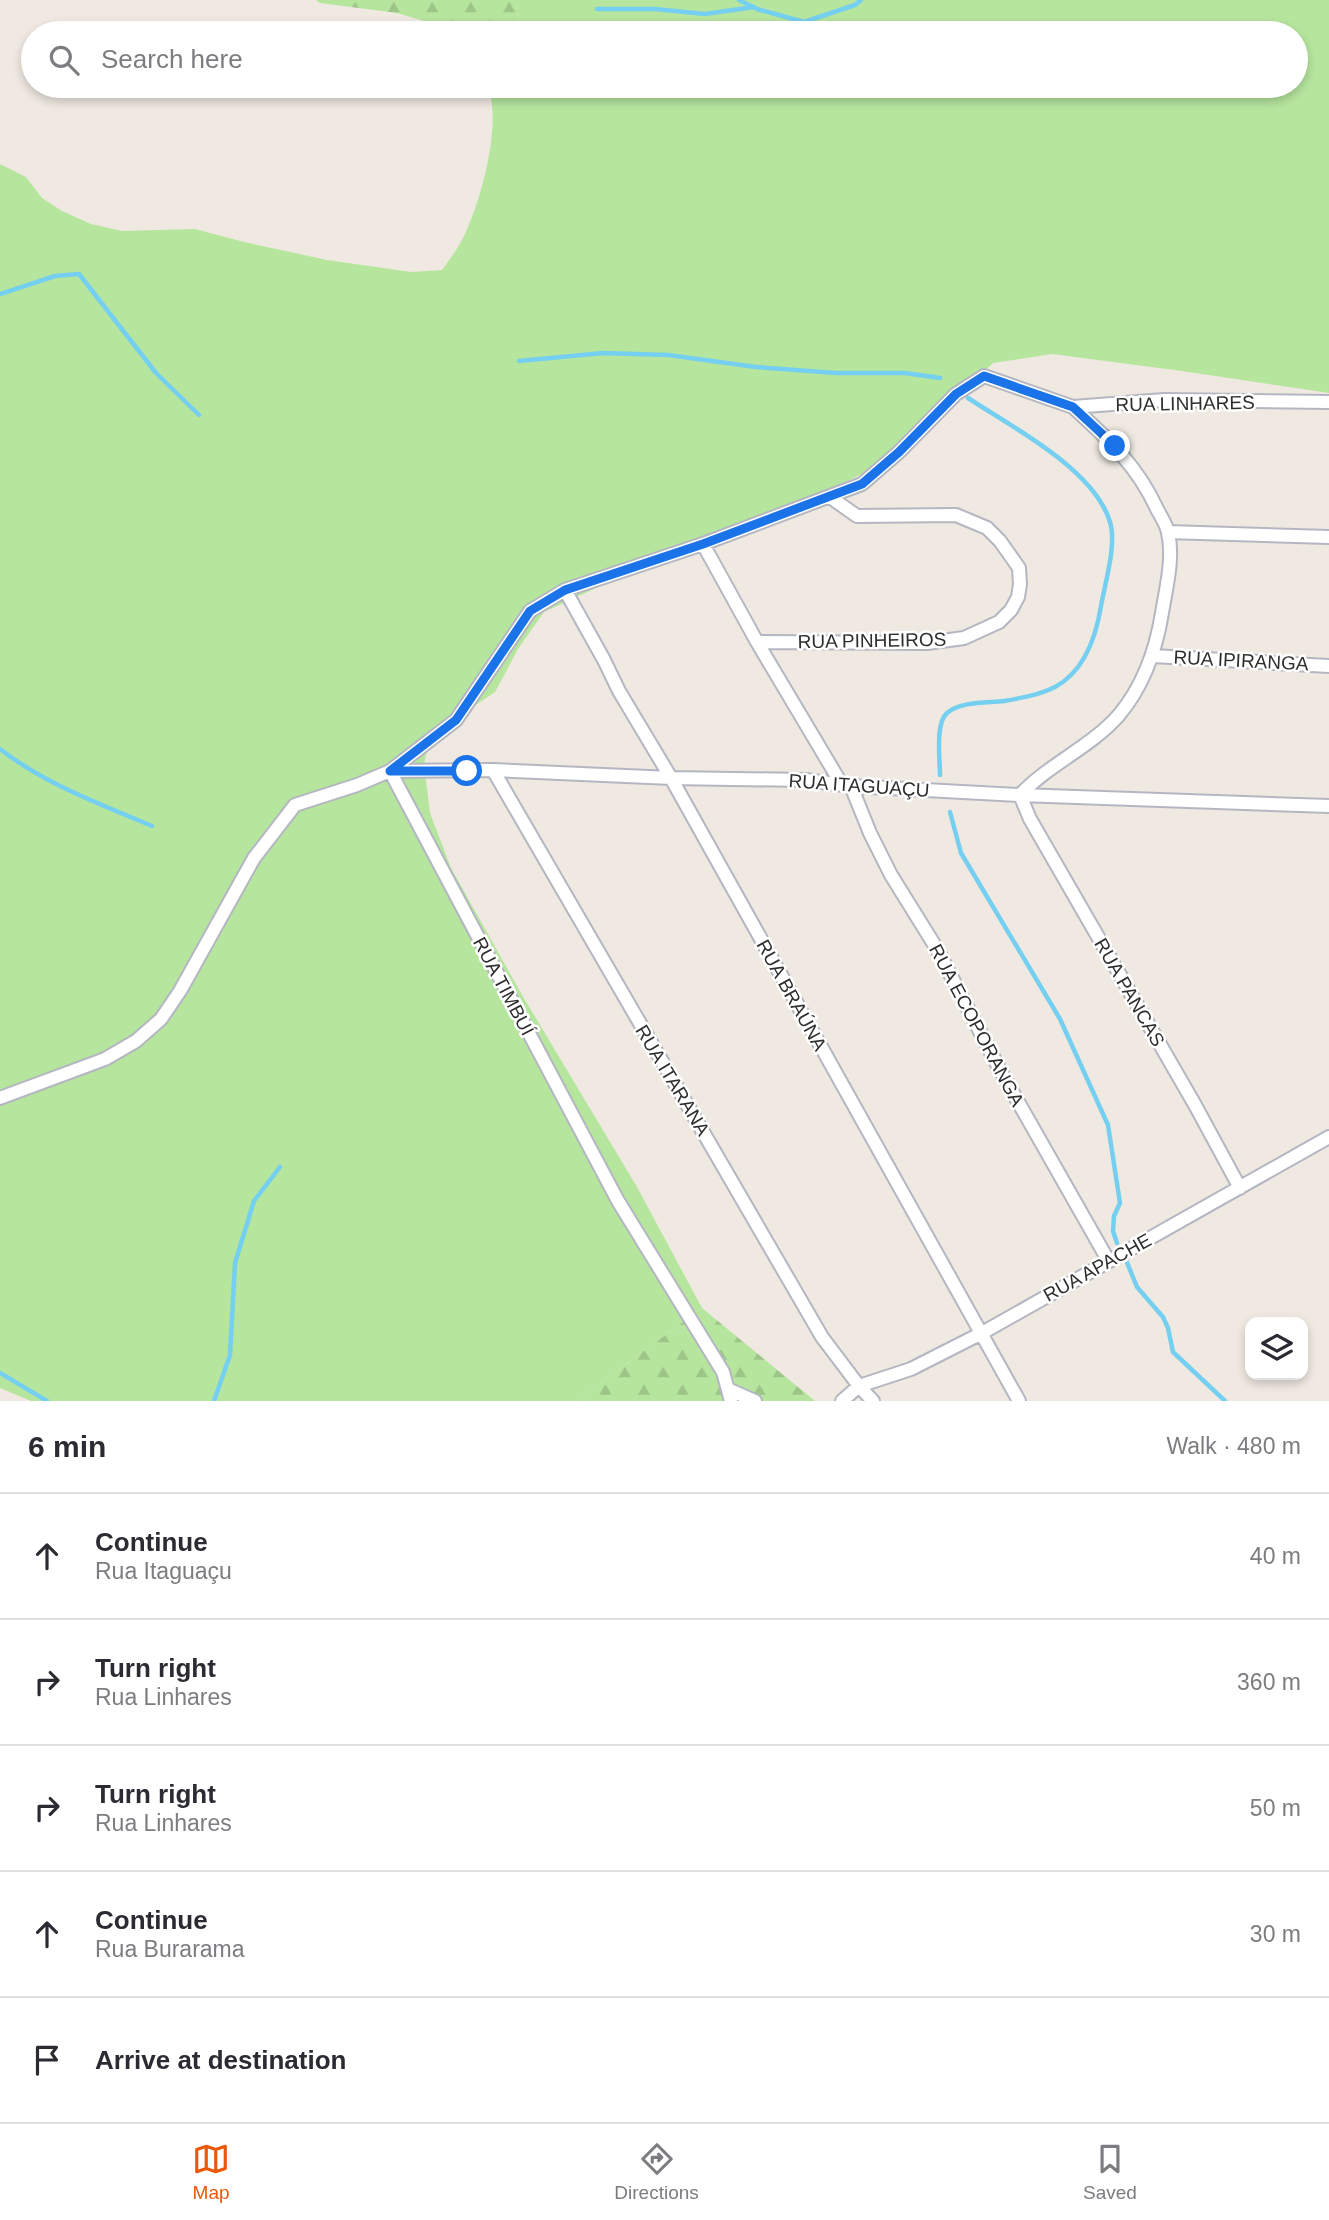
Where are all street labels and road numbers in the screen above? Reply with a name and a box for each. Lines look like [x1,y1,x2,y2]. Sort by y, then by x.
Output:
street label: RUA LINHARES [1115,392,1255,415]
street label: RUA PINHEIROS [797,629,947,652]
street label: RUA IPIRANGA [1173,646,1309,675]
street label: RUA ITAGUAÇU [788,770,930,801]
street label: RUA TIMBUÍ [469,933,539,1040]
street label: RUA PANCAS [1090,935,1169,1050]
street label: RUA BRAÚNA [752,936,831,1055]
street label: RUA ECOPORANGA [925,941,1028,1110]
street label: RUA ITARANA [631,1021,714,1140]
street label: RUA APACHE [1040,1229,1155,1306]

